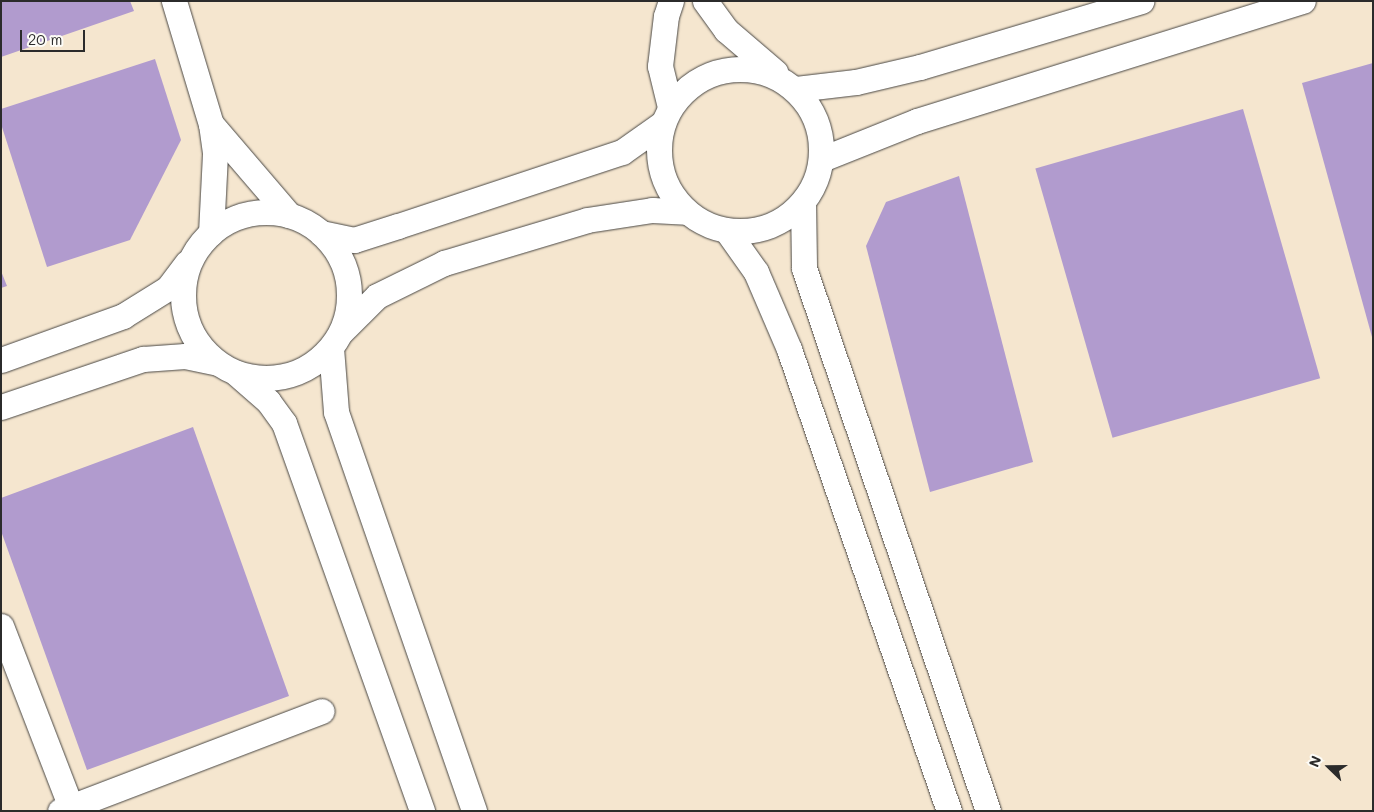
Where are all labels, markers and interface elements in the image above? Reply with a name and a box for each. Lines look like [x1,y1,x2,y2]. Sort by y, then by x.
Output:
scale bar [22,20,88,52]
text: 20 m [28,29,62,49]
north arrow [1304,742,1354,792]
text: N [1304,753,1325,770]

